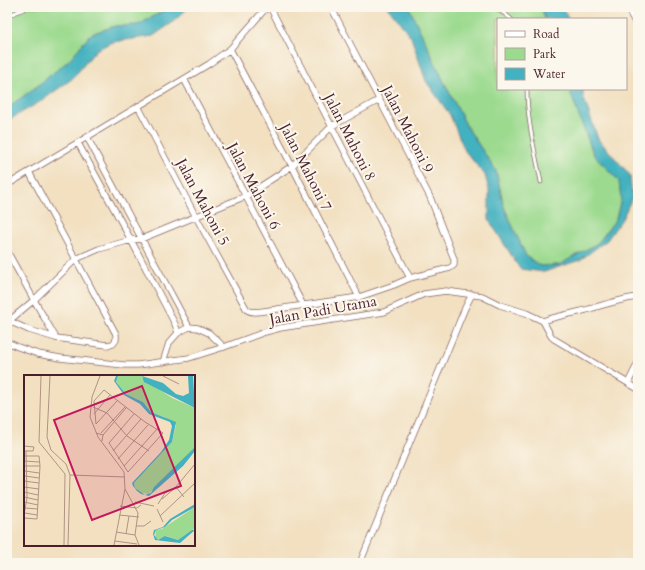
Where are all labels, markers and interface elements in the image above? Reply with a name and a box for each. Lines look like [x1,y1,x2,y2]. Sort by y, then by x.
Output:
legend [497,18,627,90]
text: Road [533,26,560,42]
text: Park [533,46,557,62]
text: Water [532,66,566,82]
street label: Jalan Mahoni 9 [376,80,439,177]
street label: Jalan Mahoni 8 [318,88,381,184]
street label: Jalan Mahoni 7 [274,118,337,215]
street label: Jalan Mahoni 6 [222,137,285,233]
street label: Jalan Mahoni 5 [171,153,234,249]
street label: Jalan Padi Utama [266,291,379,330]
inset map [24,375,195,546]

